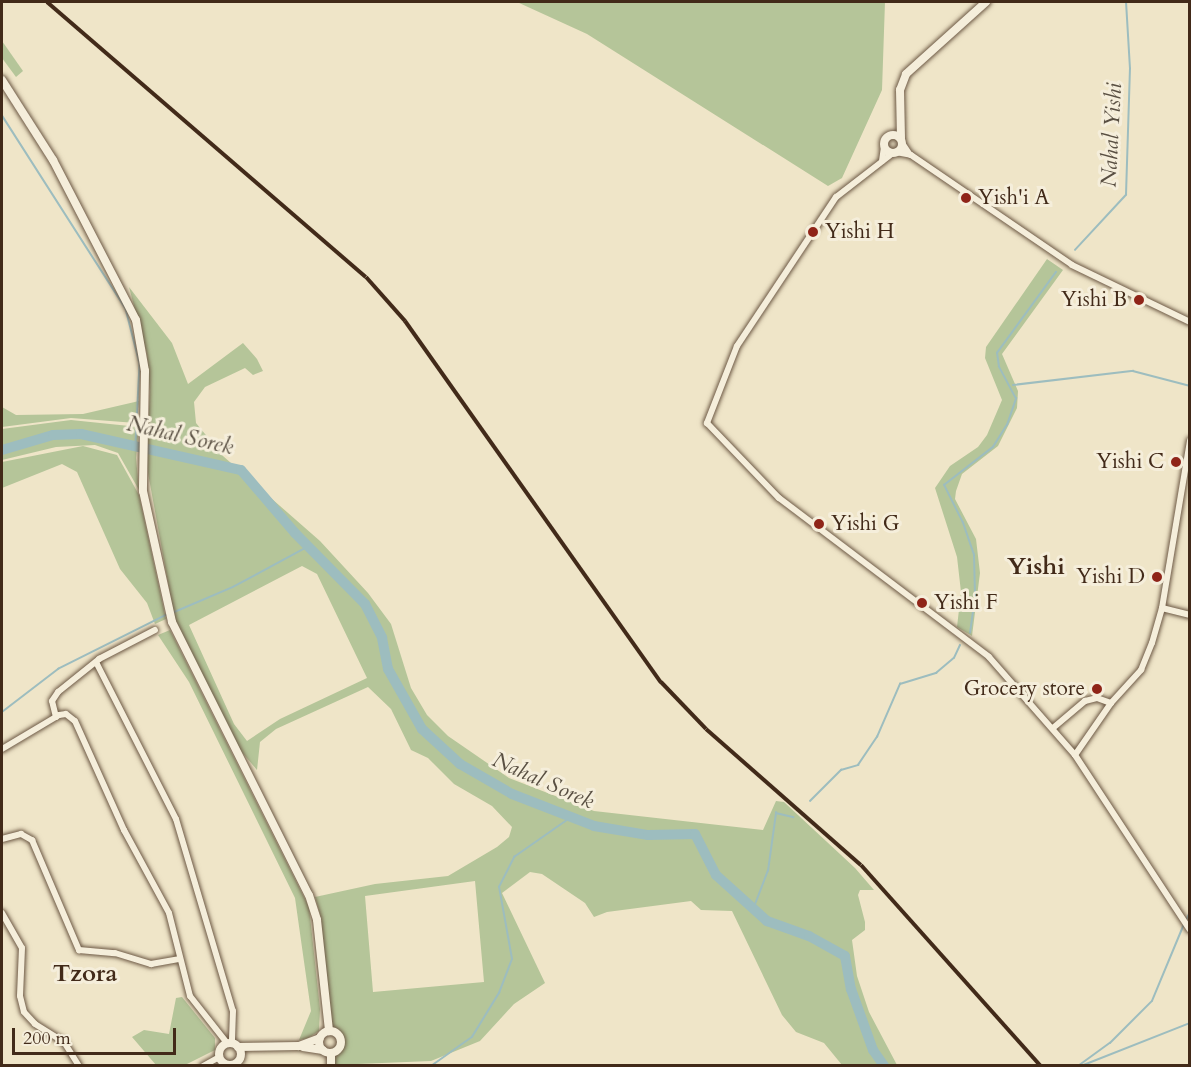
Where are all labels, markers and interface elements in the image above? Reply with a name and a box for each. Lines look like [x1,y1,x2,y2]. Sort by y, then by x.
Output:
water label: Nahal Yishi [1096,82,1128,188]
place label: Yish'i A [978,185,1049,211]
marker: Yish'i A [959,191,973,205]
place label: Yishi H [825,219,894,245]
marker: Yishi H [806,225,820,239]
place label: Yishi B [1061,287,1127,313]
marker: Yishi B [1132,293,1146,307]
water label: Nahal Sorek [124,411,236,461]
place label: Yishi C [1096,449,1164,475]
marker: Yishi C [1169,455,1183,469]
place label: Yishi G [831,511,899,537]
marker: Yishi G [812,517,826,531]
district label: Yishi [1007,553,1065,581]
place label: Yishi D [1076,564,1145,590]
marker: Yishi D [1150,570,1164,584]
place label: Yishi F [934,590,998,616]
marker: Yishi F [915,596,929,610]
place label: Grocery store [964,676,1085,702]
marker: Grocery store [1090,682,1104,696]
water label: Nahal Sorek [488,747,598,815]
district label: Tzora [53,960,117,988]
scale bar [15,1016,178,1054]
text: 200 m [23,1026,71,1051]

